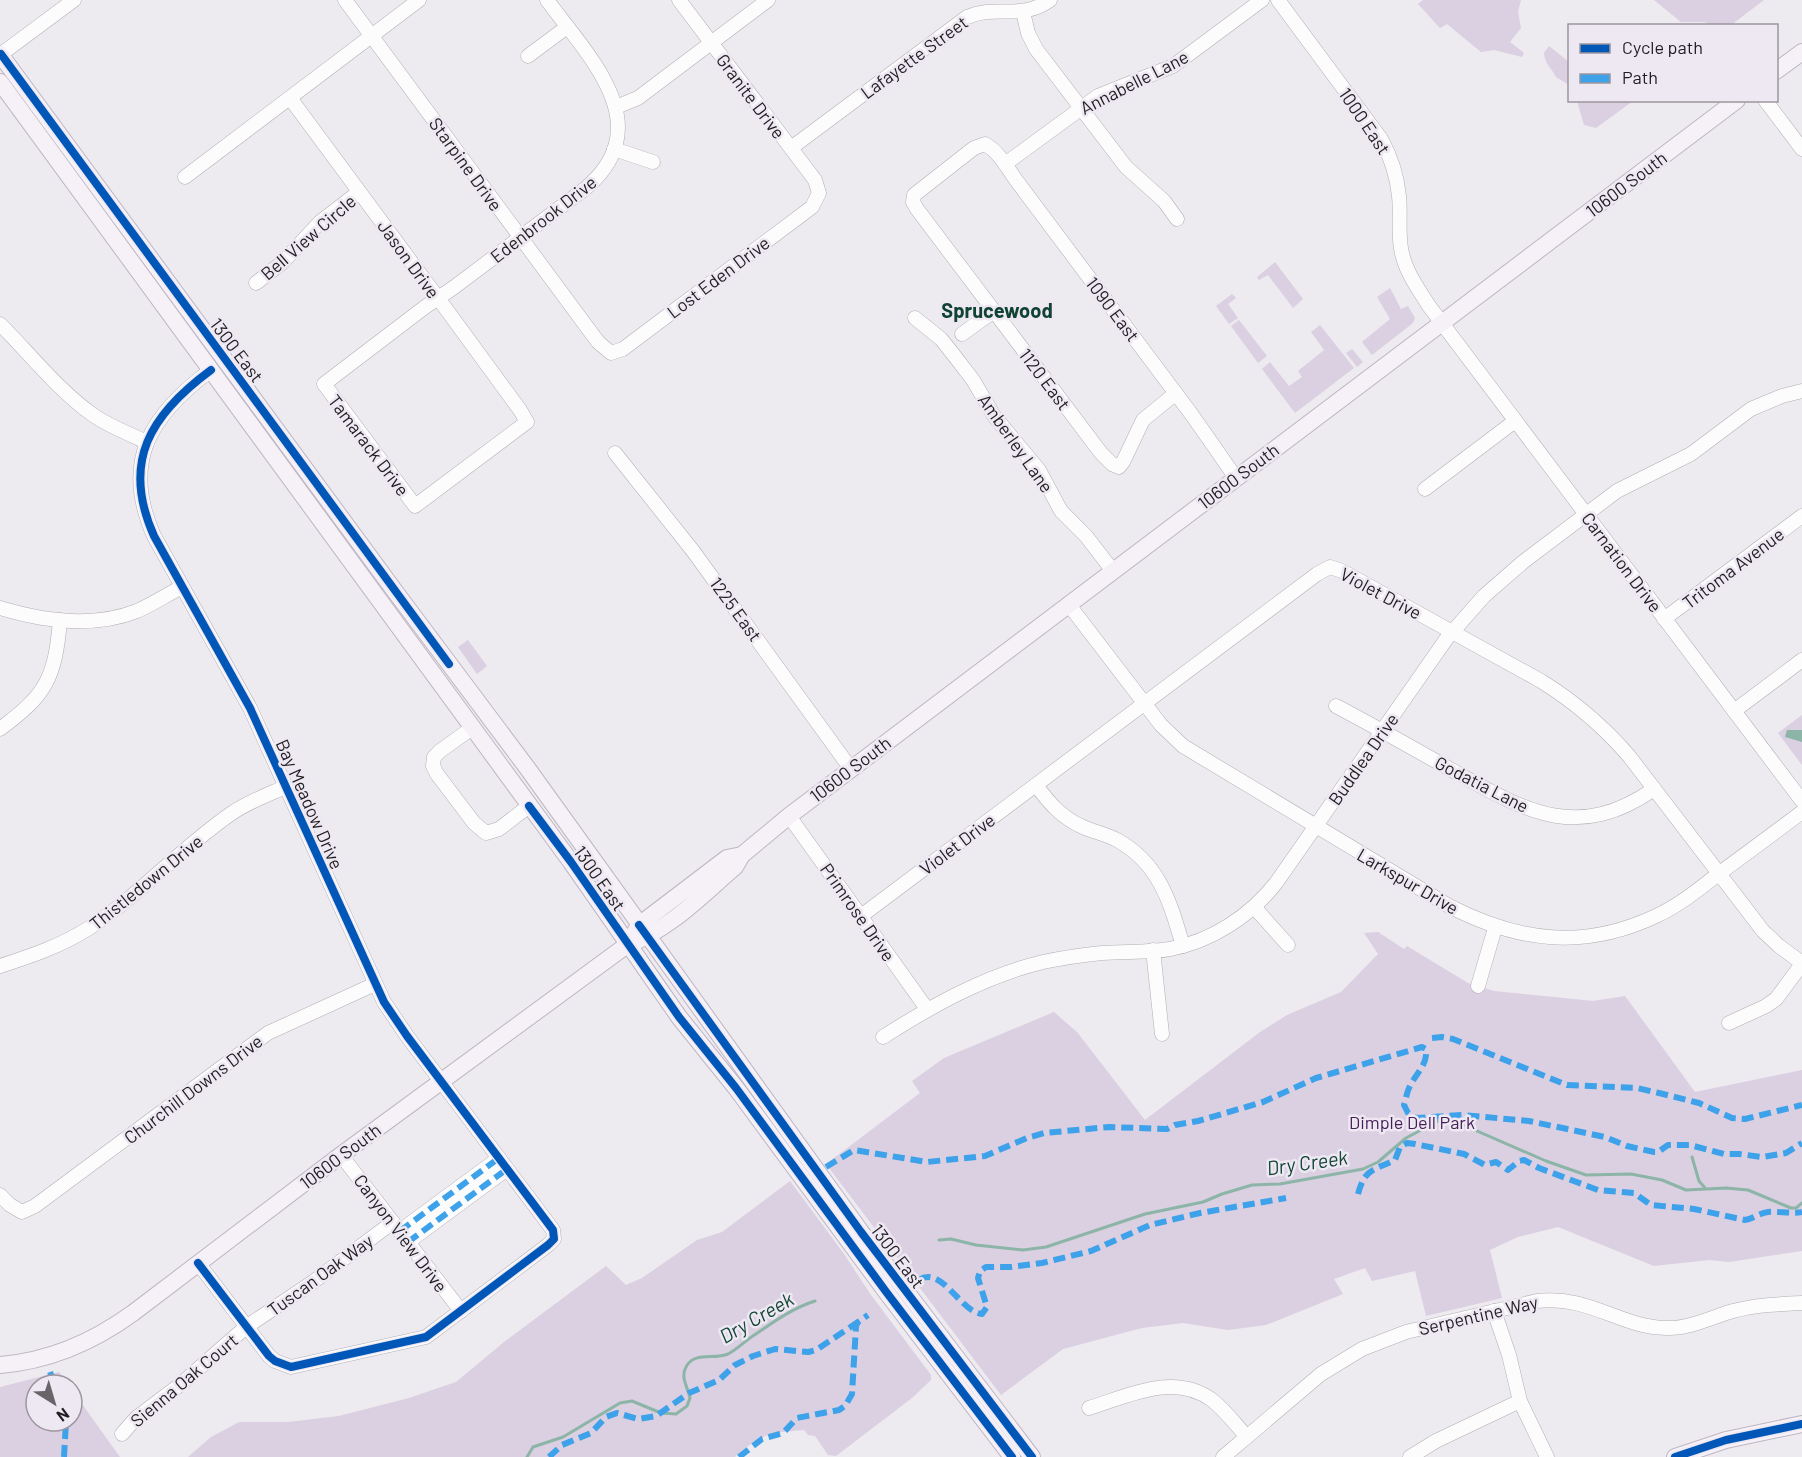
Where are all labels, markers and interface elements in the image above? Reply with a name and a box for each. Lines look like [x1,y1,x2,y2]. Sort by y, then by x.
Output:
street label: Lafayette Street [856,11,972,103]
legend [1568,24,1778,102]
text: Cycle path [1622,36,1703,58]
street label: Annabelle Lane [1076,45,1192,119]
street label: Granite Drive [712,49,790,143]
text: Path [1622,66,1658,88]
street label: 1000 East [1335,83,1395,159]
street label: Starpine Drive [425,113,507,215]
street label: 10600 South [1581,146,1671,222]
street label: Edenbrook Drive [486,171,600,267]
street label: Bell View Circle [256,190,360,284]
street label: Jason Drive [373,216,445,302]
street label: Lost Eden Drive [662,231,774,323]
street label: 1090 East [1082,272,1144,346]
district label: Sprucewood [941,298,1053,322]
street label: 1300 East [206,314,268,386]
street label: 1120 East [1015,344,1075,414]
street label: Amberley Lane [974,389,1058,497]
street label: Tamarack Drive [324,390,414,500]
street label: 10600 South [1193,438,1283,514]
street label: Carnation Drive [1577,508,1667,616]
street label: Tritoma Avenue [1678,523,1788,613]
street label: Violet Drive [1337,562,1425,624]
street label: 1225 East [705,573,767,645]
street label: Buddlea Drive [1323,709,1403,809]
street label: 10600 South [805,731,895,807]
street label: Bay Meadow Drive [272,736,348,872]
street label: Godatia Lane [1431,751,1533,817]
street label: Violet Drive [915,808,999,880]
street label: Thistledown Drive [85,830,207,934]
street label: 1300 East [570,841,630,915]
street label: Larkspur Drive [1353,843,1463,919]
street label: Primrose Drive [816,859,900,965]
street label: Churchill Downs Drive [119,1030,267,1148]
park label: Dimple Dell Park [1349,1111,1475,1133]
street label: 10600 South [295,1118,385,1194]
water label: Dry Creek [1265,1144,1349,1180]
street label: Canyon View Drive [350,1170,452,1296]
street label: 1300 East [867,1220,929,1292]
street label: Tuscan Oak Way [263,1229,377,1321]
water label: Dry Creek [715,1286,798,1348]
street label: Serpentine Way [1416,1291,1540,1339]
street label: Sienna Oak Court [126,1329,242,1431]
north arrow [24,1373,84,1433]
text: N [53,1405,73,1426]

